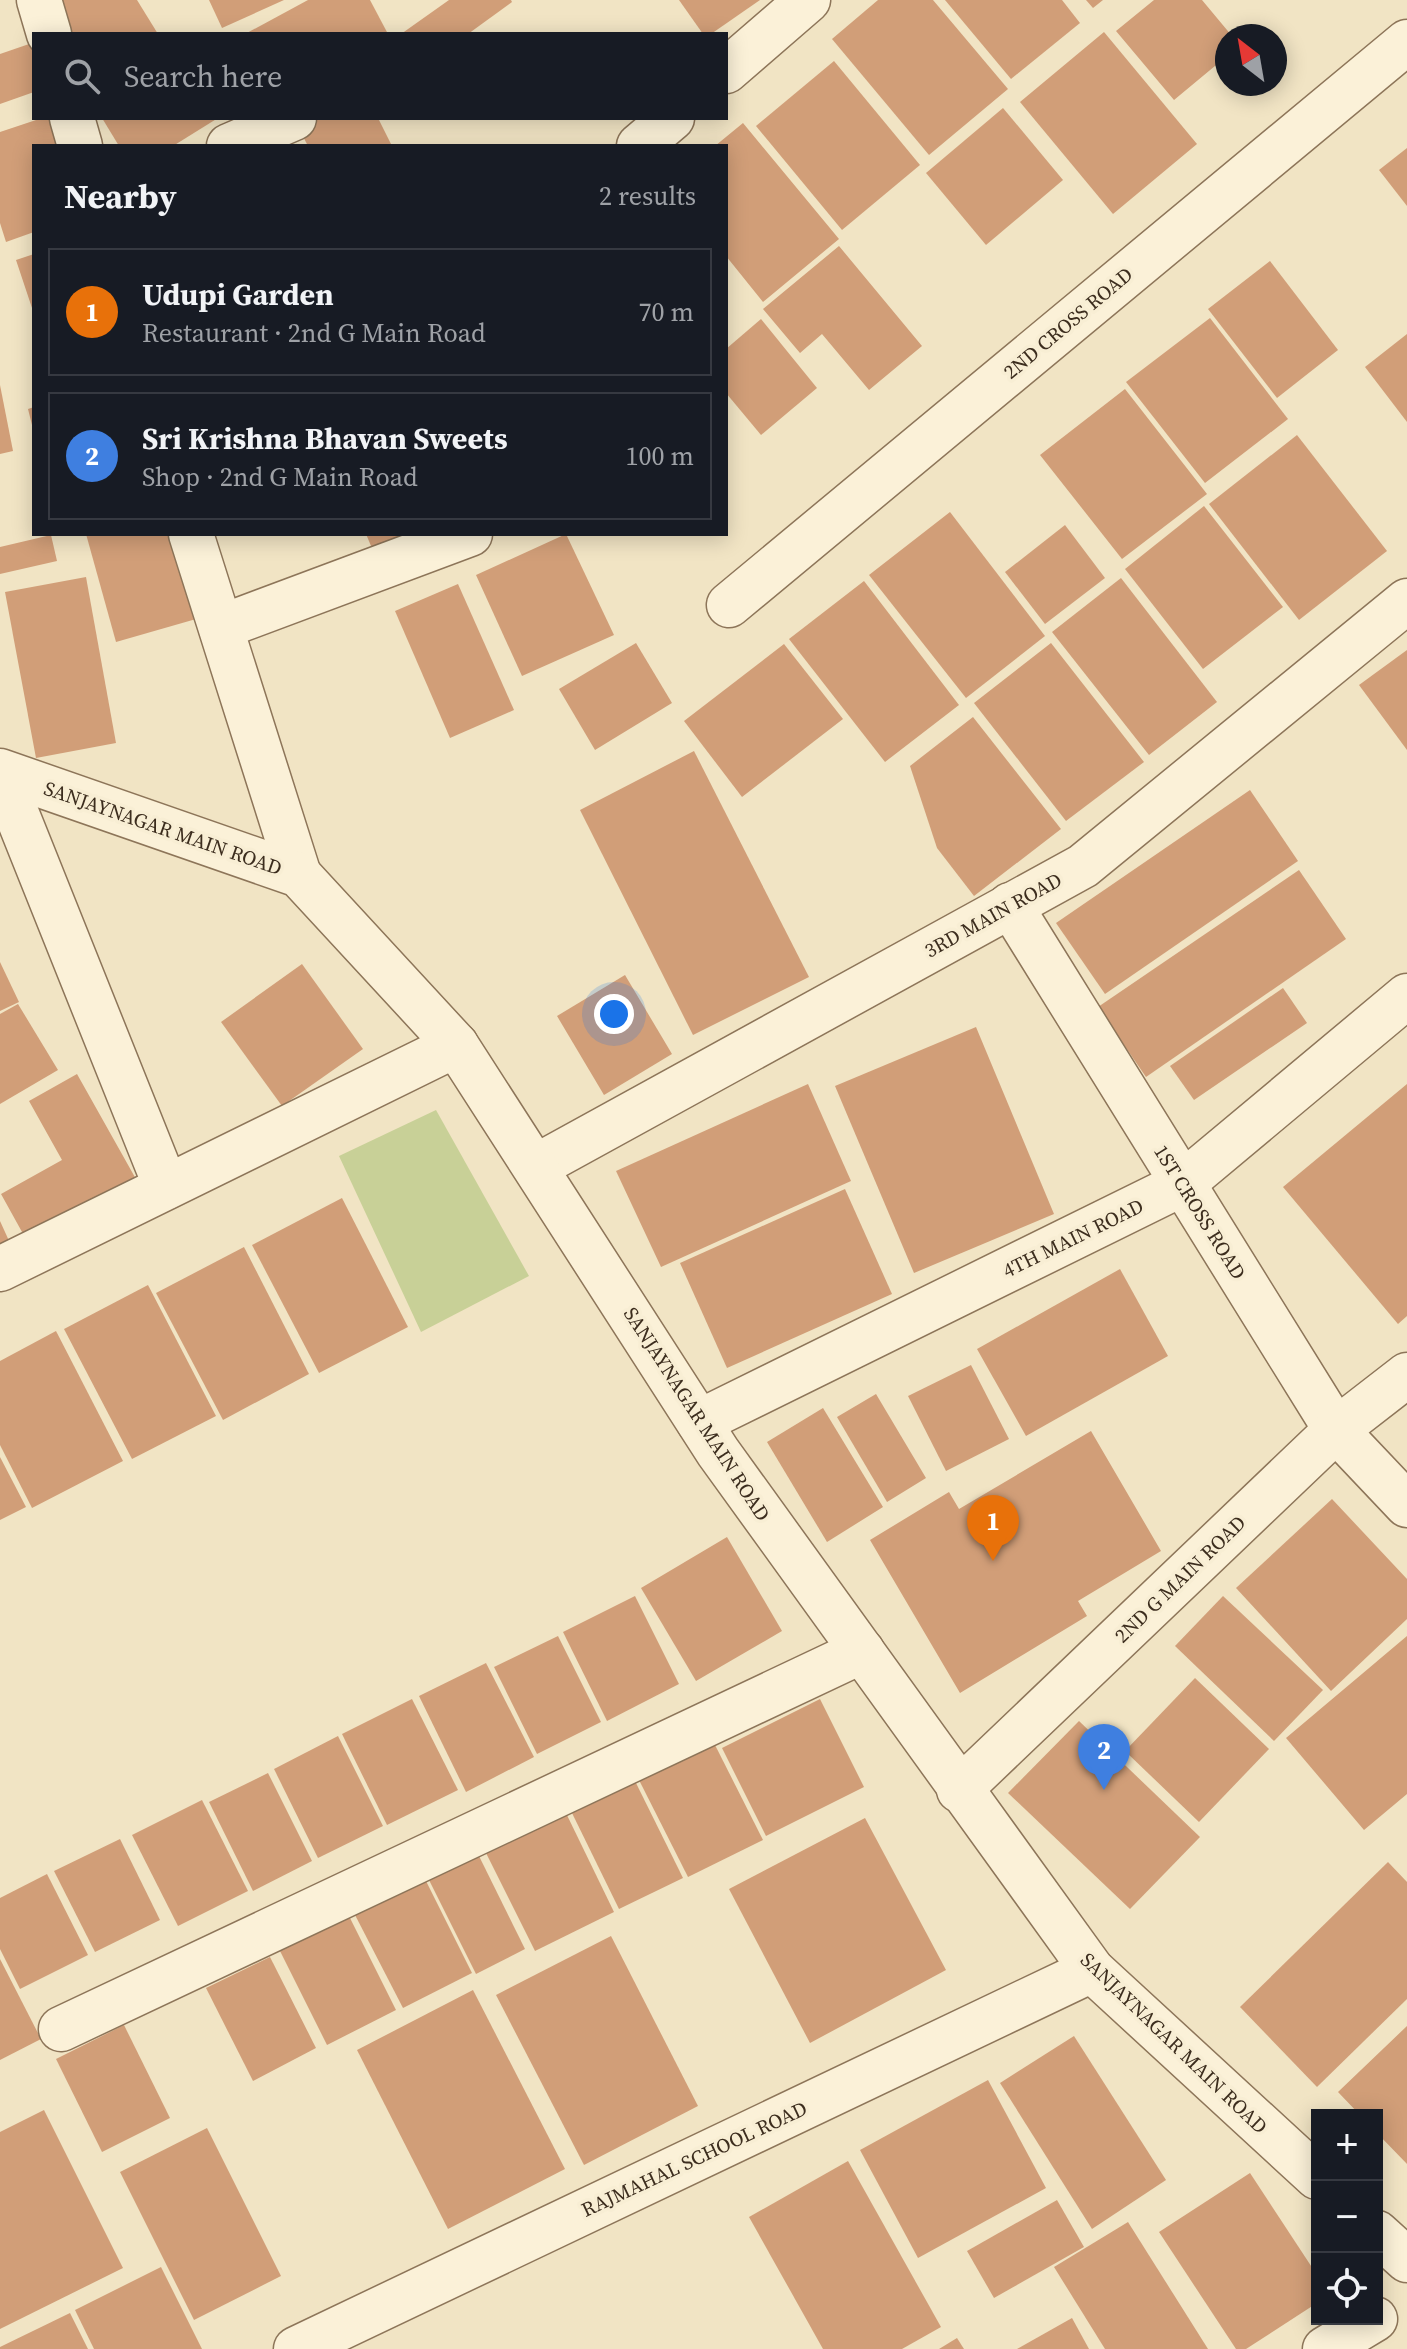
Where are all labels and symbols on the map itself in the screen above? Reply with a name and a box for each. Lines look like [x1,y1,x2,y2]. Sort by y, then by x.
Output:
north arrow [1215,24,1287,96]
street label: 2ND CROSS ROAD [997,261,1139,385]
street label: SANJAYNAGAR MAIN ROAD [40,774,286,882]
street label: 3RD MAIN ROAD [919,866,1067,964]
your location [594,994,634,1034]
street label: 1ST CROSS ROAD [1147,1139,1253,1285]
street label: 4TH MAIN ROAD [998,1192,1148,1284]
street label: SANJAYNAGAR MAIN ROAD [617,1301,777,1527]
pin: 1 [967,1495,1019,1561]
street label: 2ND G MAIN ROAD [1108,1509,1252,1649]
pin: 2 [1078,1724,1130,1790]
street label: SANJAYNAGAR MAIN ROAD [1074,1946,1274,2140]
street label: RAJMAHAL SCHOOL ROAD [577,2094,811,2224]

